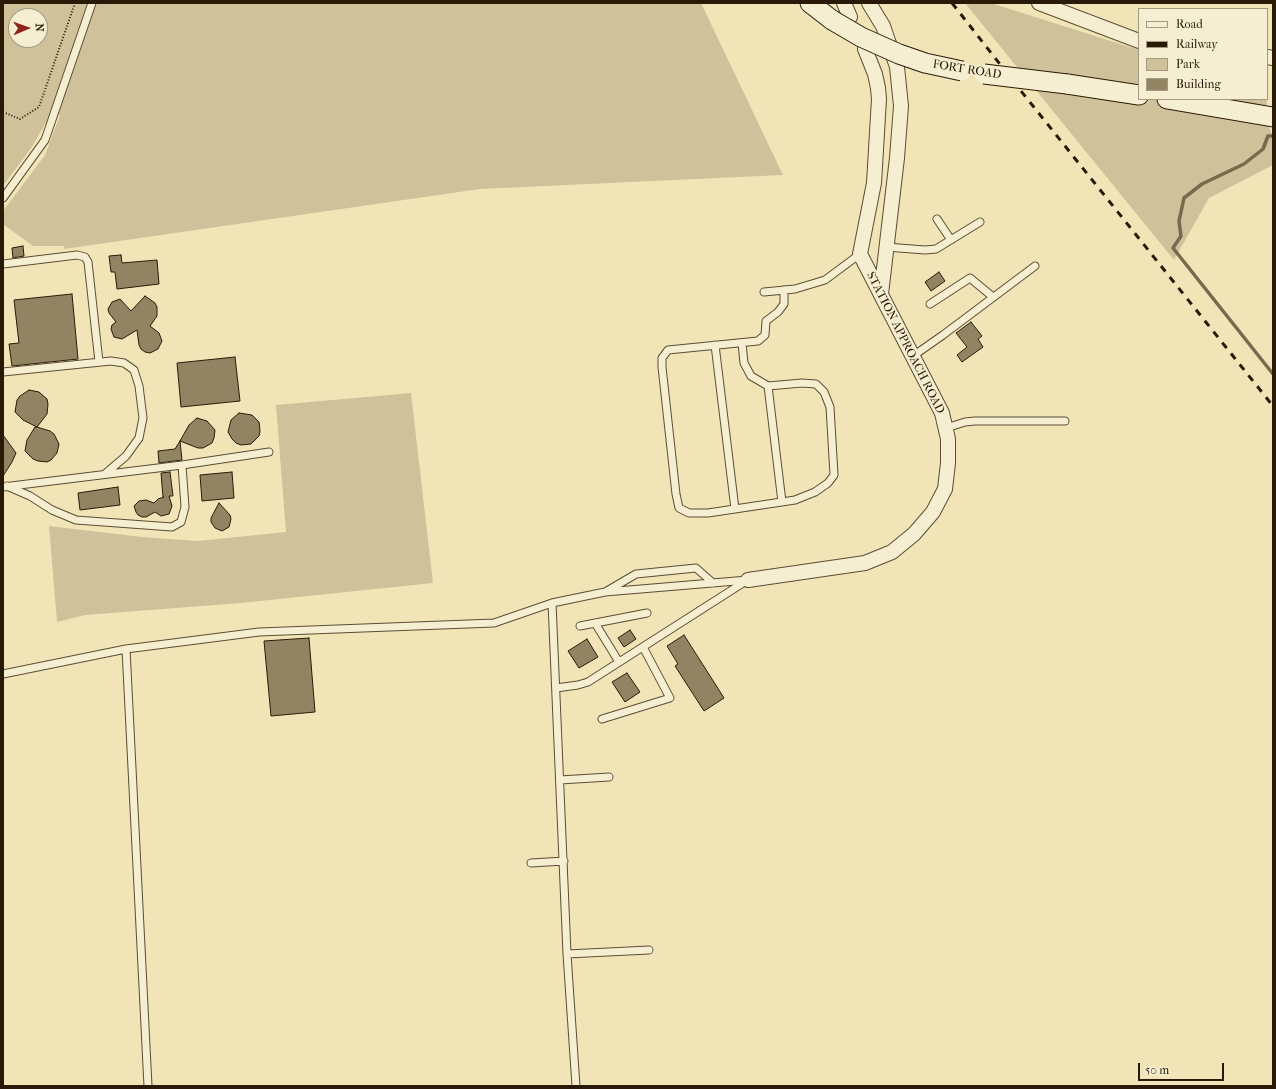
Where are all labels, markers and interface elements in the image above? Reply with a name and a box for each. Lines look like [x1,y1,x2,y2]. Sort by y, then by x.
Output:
north arrow [8,8,48,48]
legend [1138,8,1268,100]
text: Road [1176,17,1203,31]
text: N [33,23,46,32]
text: Railway [1176,37,1218,51]
street label: FORT ROAD [932,57,1002,83]
text: Park [1176,57,1200,71]
text: Building [1176,77,1221,91]
street label: STATION APPROACH ROAD [863,270,947,416]
scale bar [1140,1055,1226,1081]
text: 50 m [1145,1063,1169,1077]

